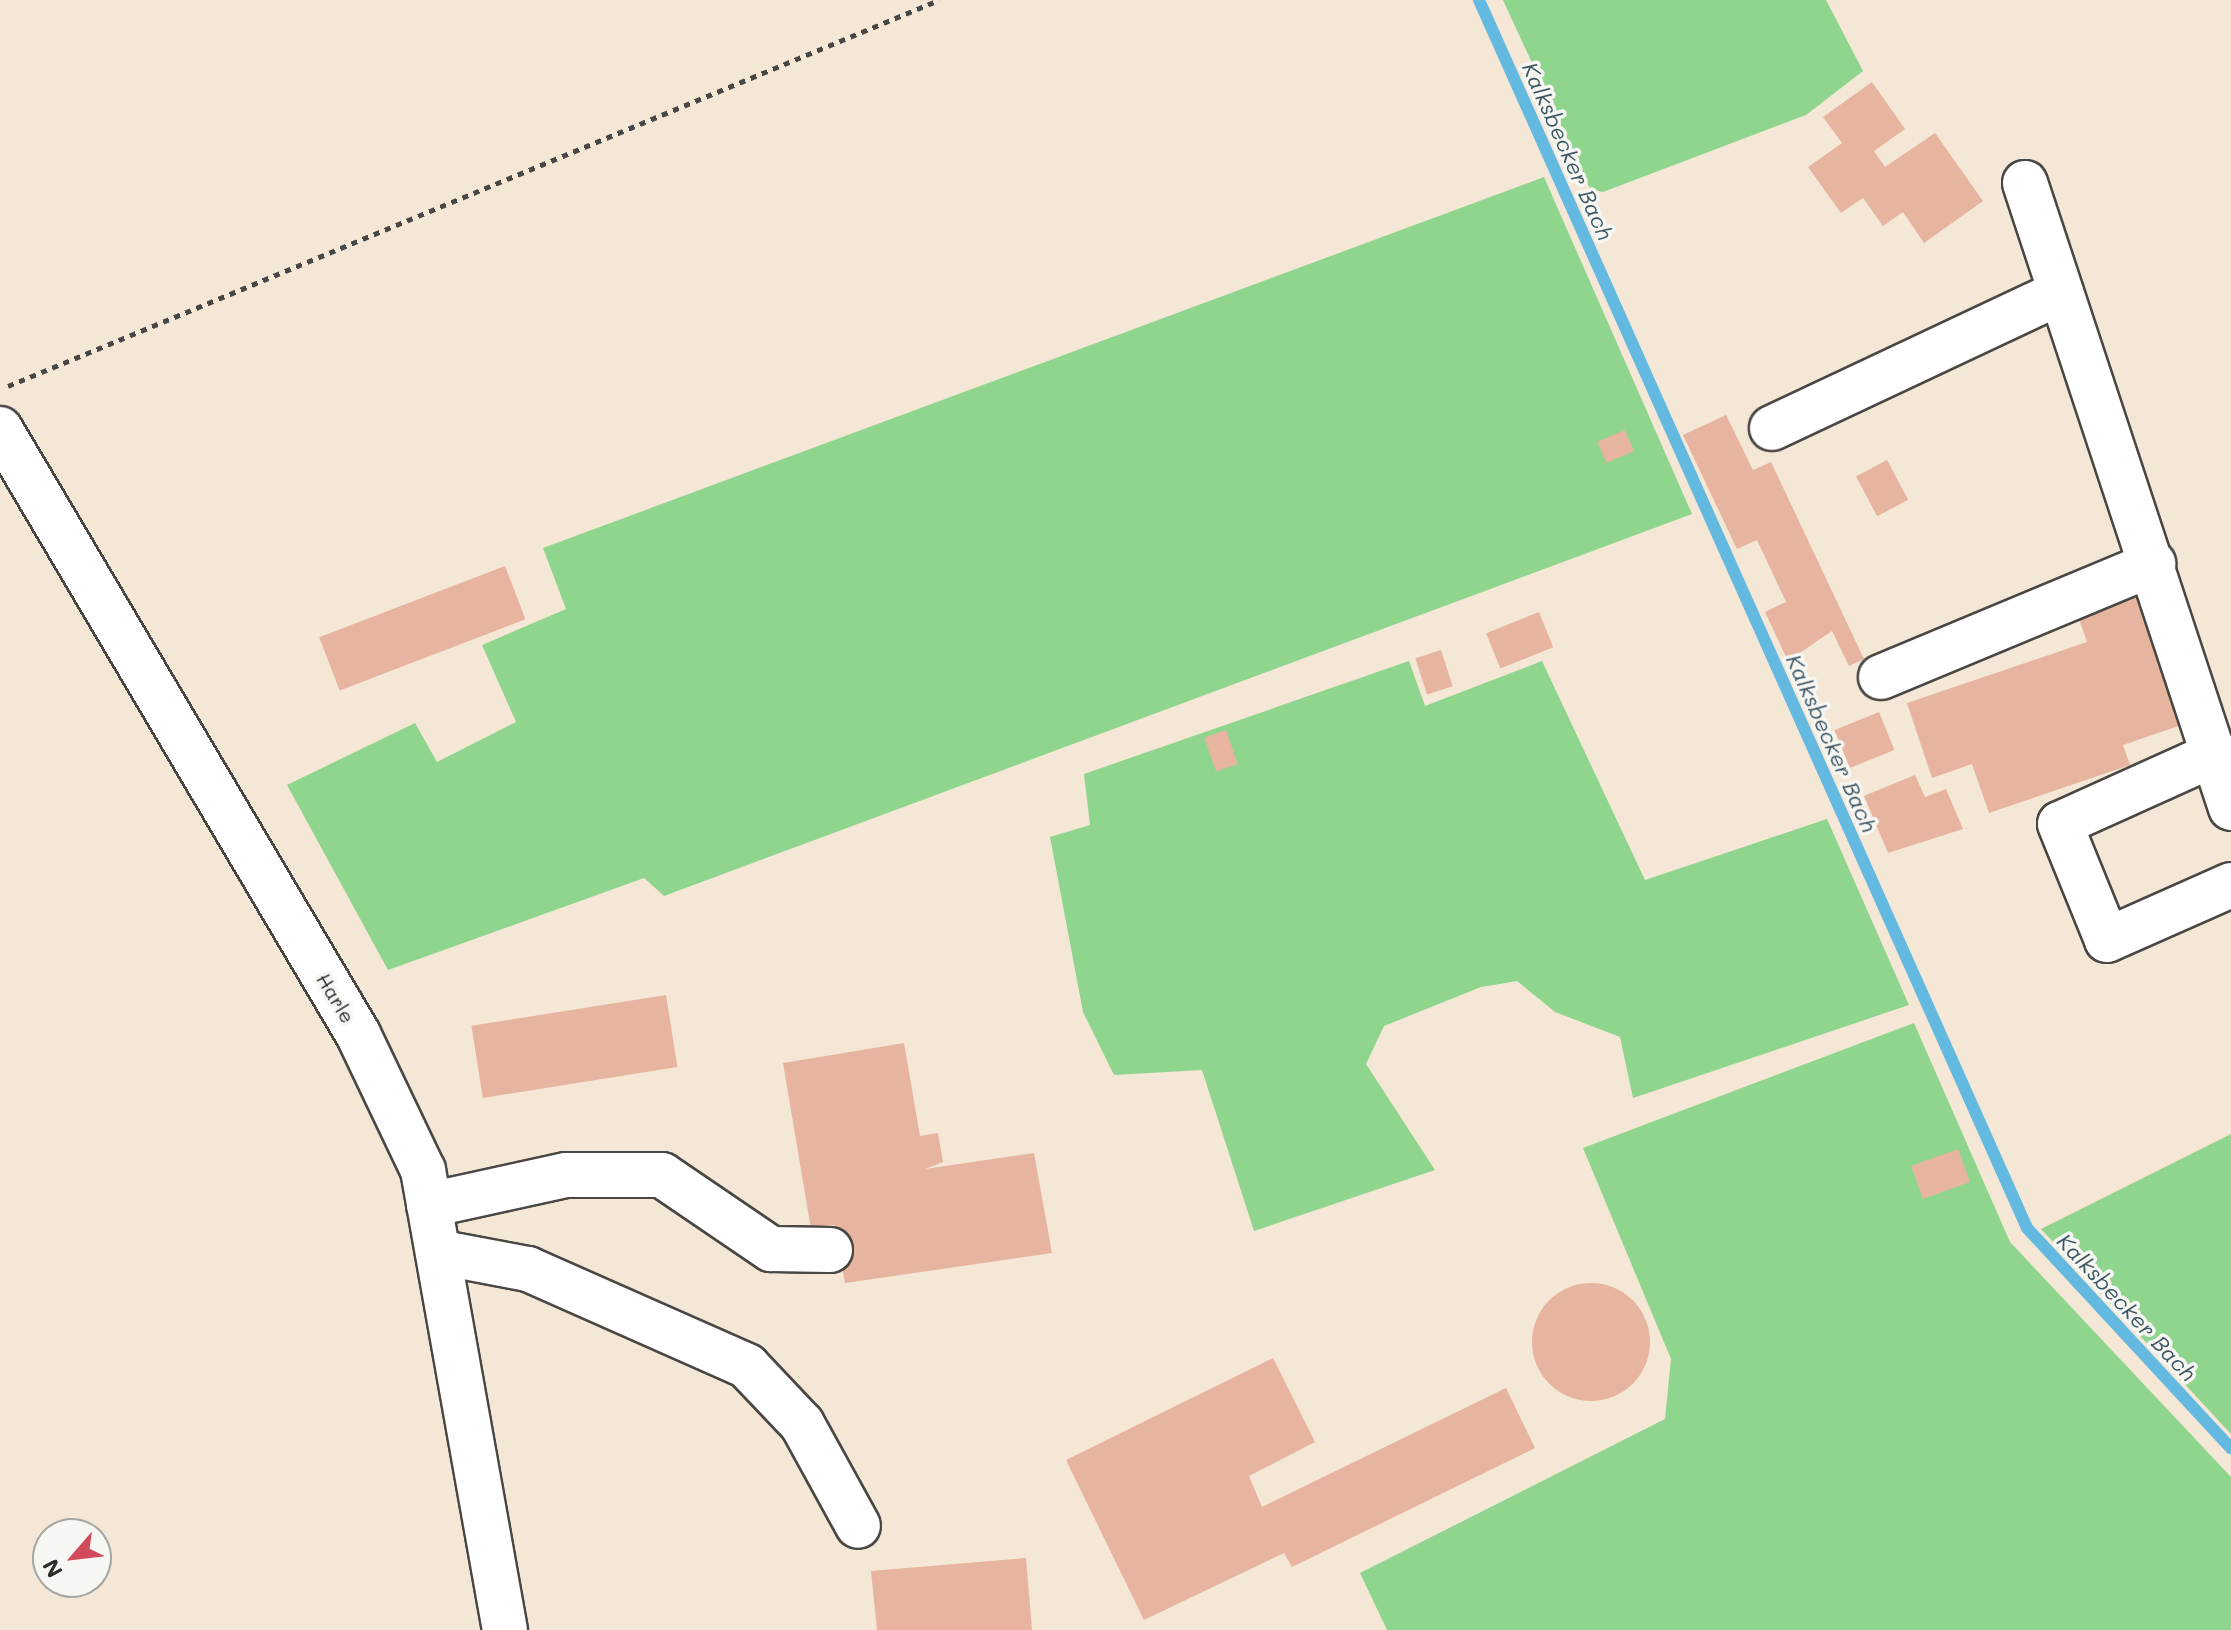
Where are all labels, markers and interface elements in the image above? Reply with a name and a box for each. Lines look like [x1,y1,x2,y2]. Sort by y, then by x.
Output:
water label: Kalksbecker Bach [1517,58,1619,244]
water label: Kalksbecker Bach [1781,650,1883,836]
street label: Harle [312,969,360,1027]
water label: Kalksbecker Bach [2052,1228,2202,1386]
north arrow [32,1518,112,1598]
text: N [35,1554,69,1583]

